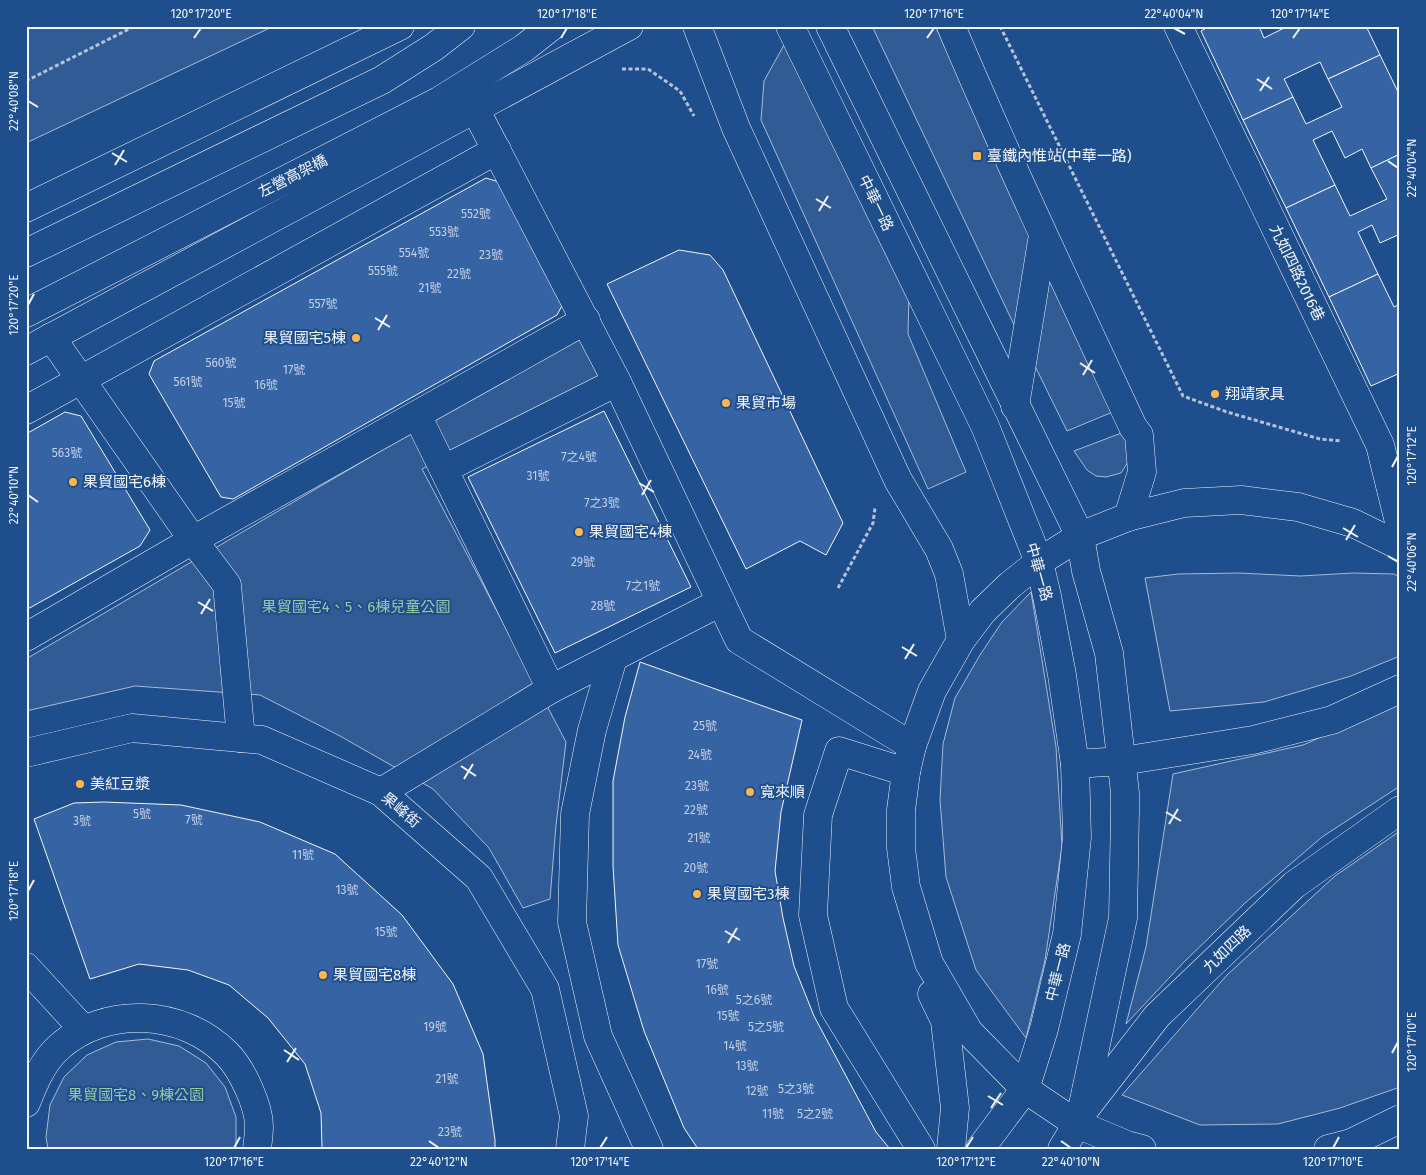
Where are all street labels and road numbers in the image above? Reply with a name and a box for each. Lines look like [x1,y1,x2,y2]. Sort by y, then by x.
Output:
street label: 左營高架橋 [255,151,331,201]
street label: 中華一路 [855,172,897,234]
street label: 九如四路2016巷 [1266,222,1328,324]
street label: 中華一路 [1022,541,1056,603]
street label: 果峰街 [378,789,424,831]
street label: 九如四路 [1199,922,1255,976]
street label: 中華一路 [1042,941,1074,1003]

